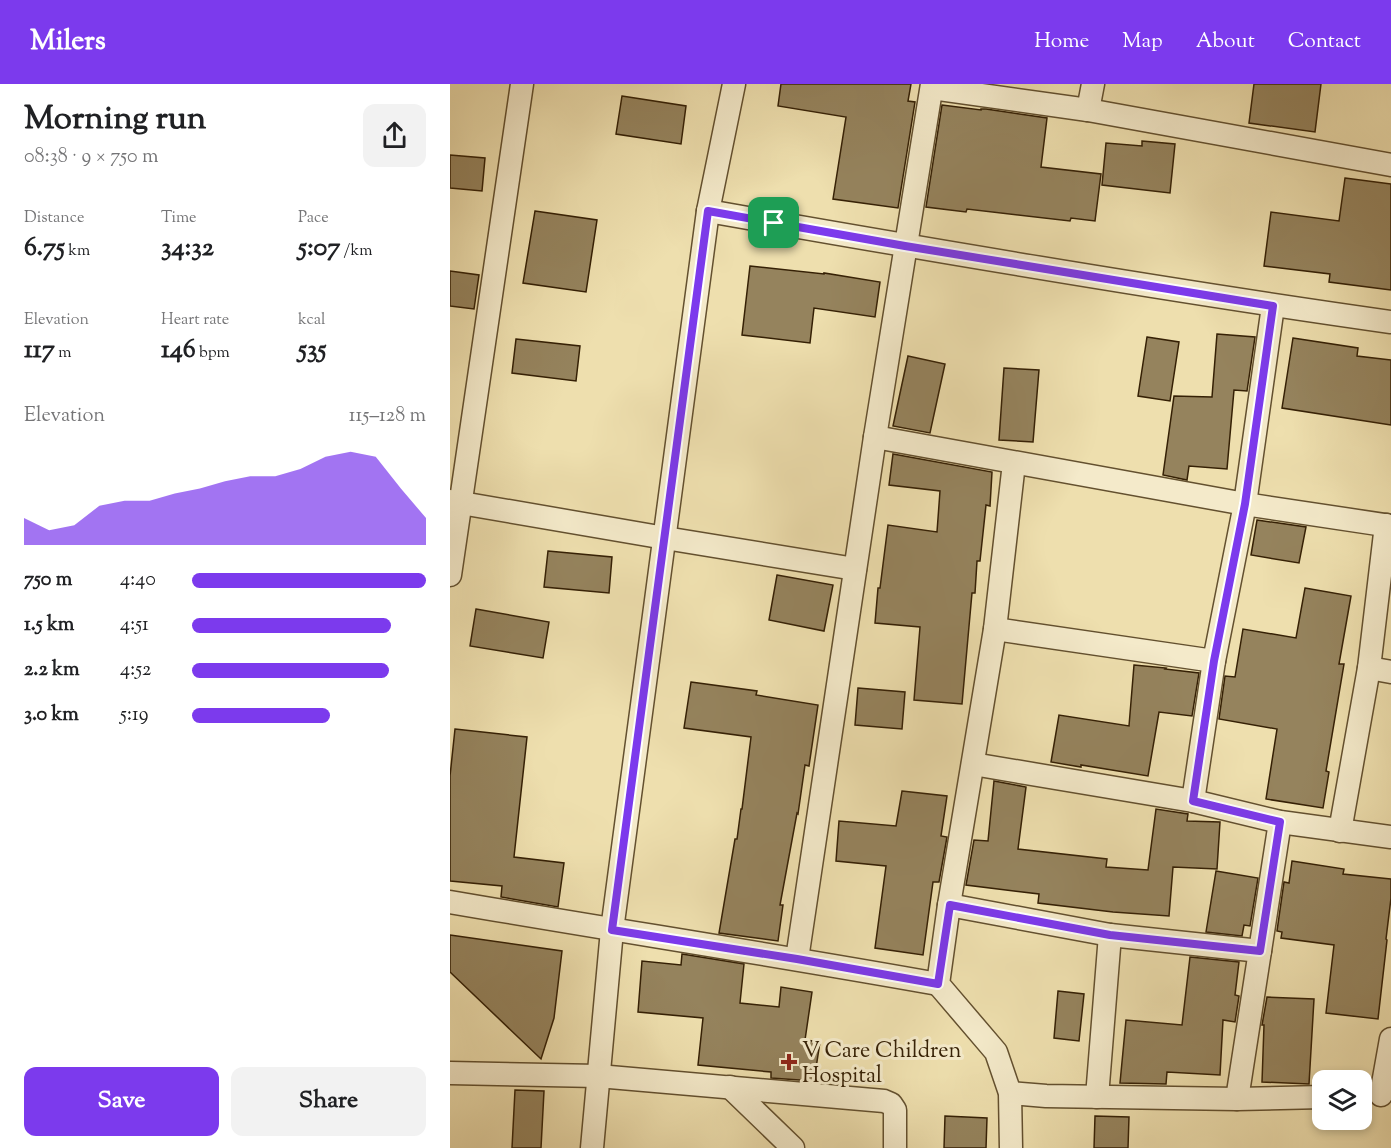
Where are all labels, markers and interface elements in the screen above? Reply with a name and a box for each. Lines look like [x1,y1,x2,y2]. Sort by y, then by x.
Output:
text: Milers [30,22,106,62]
text: Home [1034,27,1089,57]
text: Map [1122,27,1163,57]
text: About [1196,27,1255,57]
text: Contact [1288,27,1361,57]
text: Morning run [24,96,206,144]
button: share [363,104,426,167]
text: 08:38 · 9 × 750 m [24,143,158,172]
pin [748,197,799,248]
icon: arrive [757,206,790,239]
text: Distance [24,207,84,230]
text: Time [161,207,197,230]
text: Pace [298,207,329,230]
text: 6.75 [24,230,65,267]
text: 34:32 [161,230,214,267]
text: 5:07 [298,230,340,267]
text: km [65,240,90,263]
text: /km [340,240,373,263]
text: Elevation [24,309,89,332]
text: Heart rate [161,309,229,332]
text: kcal [298,309,326,332]
text: 117 [24,332,55,369]
text: 146 [161,332,196,369]
text: 535 [298,332,326,369]
text: m [55,342,71,365]
text: bpm [196,342,230,365]
text: Elevation [24,402,105,431]
text: 115–128 m [349,402,426,431]
text: 750 m [24,566,72,595]
text: 4:40 [120,566,156,595]
text: 1.5 km [24,611,74,640]
text: 4:51 [120,611,149,640]
text: 2.2 km [24,656,79,685]
text: 4:52 [120,656,151,685]
text: 3.0 km [24,701,79,730]
text: 5:19 [120,701,148,730]
place label: V Care Children Hospital [802,1036,961,1093]
marker: V Care Children Hospital [780,1053,798,1071]
button: Save [24,1067,219,1136]
button: Share [231,1067,426,1136]
map controls [1312,1070,1372,1130]
button: layers [1312,1070,1372,1130]

